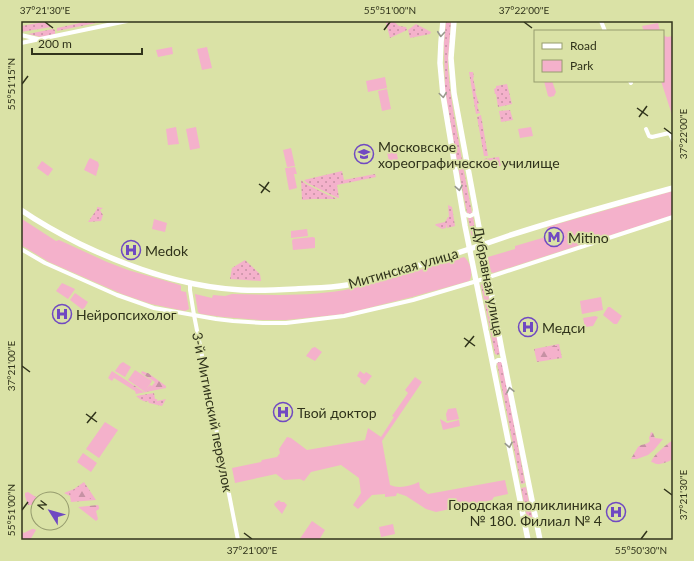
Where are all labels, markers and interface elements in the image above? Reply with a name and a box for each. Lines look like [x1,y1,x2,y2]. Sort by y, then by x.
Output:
text: 37°21'30"E [20,4,70,16]
text: 55°51'00"N [364,4,416,16]
text: 37°22'00"E [499,4,549,16]
scale bar [32,30,142,56]
legend [534,30,664,82]
one-way arrow [437,31,446,37]
text: 200 m [38,36,72,51]
text: Road [570,38,597,53]
text: 55°51'15"N [5,58,17,110]
text: Park [570,58,594,73]
one-way arrow [438,92,447,98]
text: 37°22'00"E [677,109,689,159]
place label: Московское хореографическое училище [378,138,560,171]
school or university icon: Московское хореографическое училище [353,143,375,165]
one-way arrow [454,185,462,191]
street label: Дубравная улица [470,225,508,337]
metro station icon: Mitino [543,226,565,248]
place label: Mitino [568,229,609,246]
hospital icon: Medok [120,239,142,261]
place label: Medok [145,242,189,259]
street label: Митинская улица [346,244,460,292]
hospital icon: Нейропсихолог [51,303,73,325]
place label: Нейропсихолог [76,306,177,323]
hospital icon: Медси [517,316,539,338]
place label: Медси [542,319,585,336]
street label: 3-й Митинский переулок [189,330,237,494]
text: 37°21'00"E [5,341,17,391]
one-way arrow [506,387,514,393]
hospital icon: Твой доктор [272,401,294,423]
place label: Твой доктор [297,404,377,421]
one-way arrow [504,442,513,448]
text: 37°21'30"E [677,470,689,520]
text: 55°51'00"N [5,484,17,536]
north arrow [30,491,70,531]
place label: Городская поликлиника № 180. Филиал № 4 [448,496,602,529]
text: N [34,497,49,512]
hospital icon: Городская поликлиника № 180. Филиал № 4 [605,501,627,523]
text: 37°21'00"E [227,544,277,556]
text: 55°50'30"N [615,544,667,556]

